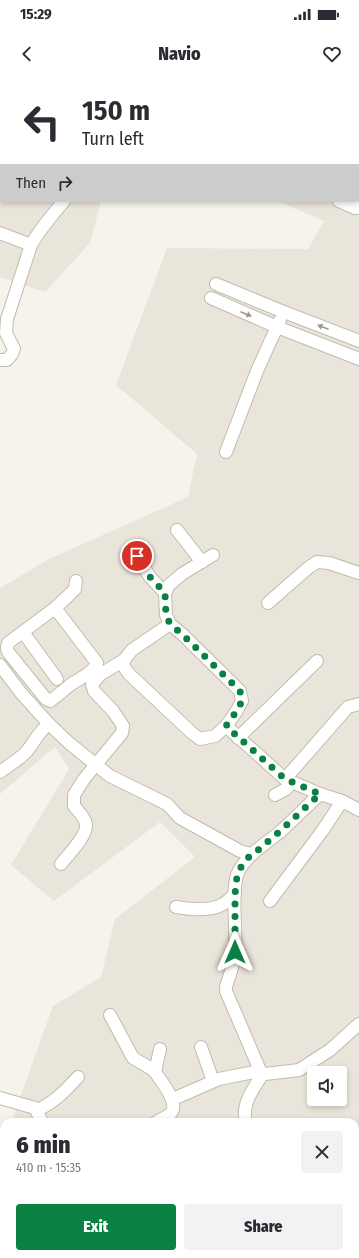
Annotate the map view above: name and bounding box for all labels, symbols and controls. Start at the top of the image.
text: 15:29 [20,5,52,23]
icon: back [16,43,38,65]
text: Navio [158,43,201,65]
icon: heart [321,43,343,65]
text: 150 m [82,94,150,127]
icon: left [16,96,68,148]
text: Turn left [82,128,144,150]
icon: right [54,172,76,194]
text: Then [16,174,46,192]
one-way arrow [241,311,253,317]
one-way arrow [316,323,328,329]
pin [120,539,154,573]
icon: arrive [126,545,148,567]
position arrow [214,931,256,973]
map controls [307,1066,347,1106]
button: sound [307,1066,347,1106]
text: 6 min [16,1131,71,1159]
button: close [301,1131,343,1173]
text: 410 m · 15:35 [16,1160,81,1175]
button: Exit [16,1204,176,1250]
button: Share [184,1204,343,1250]

